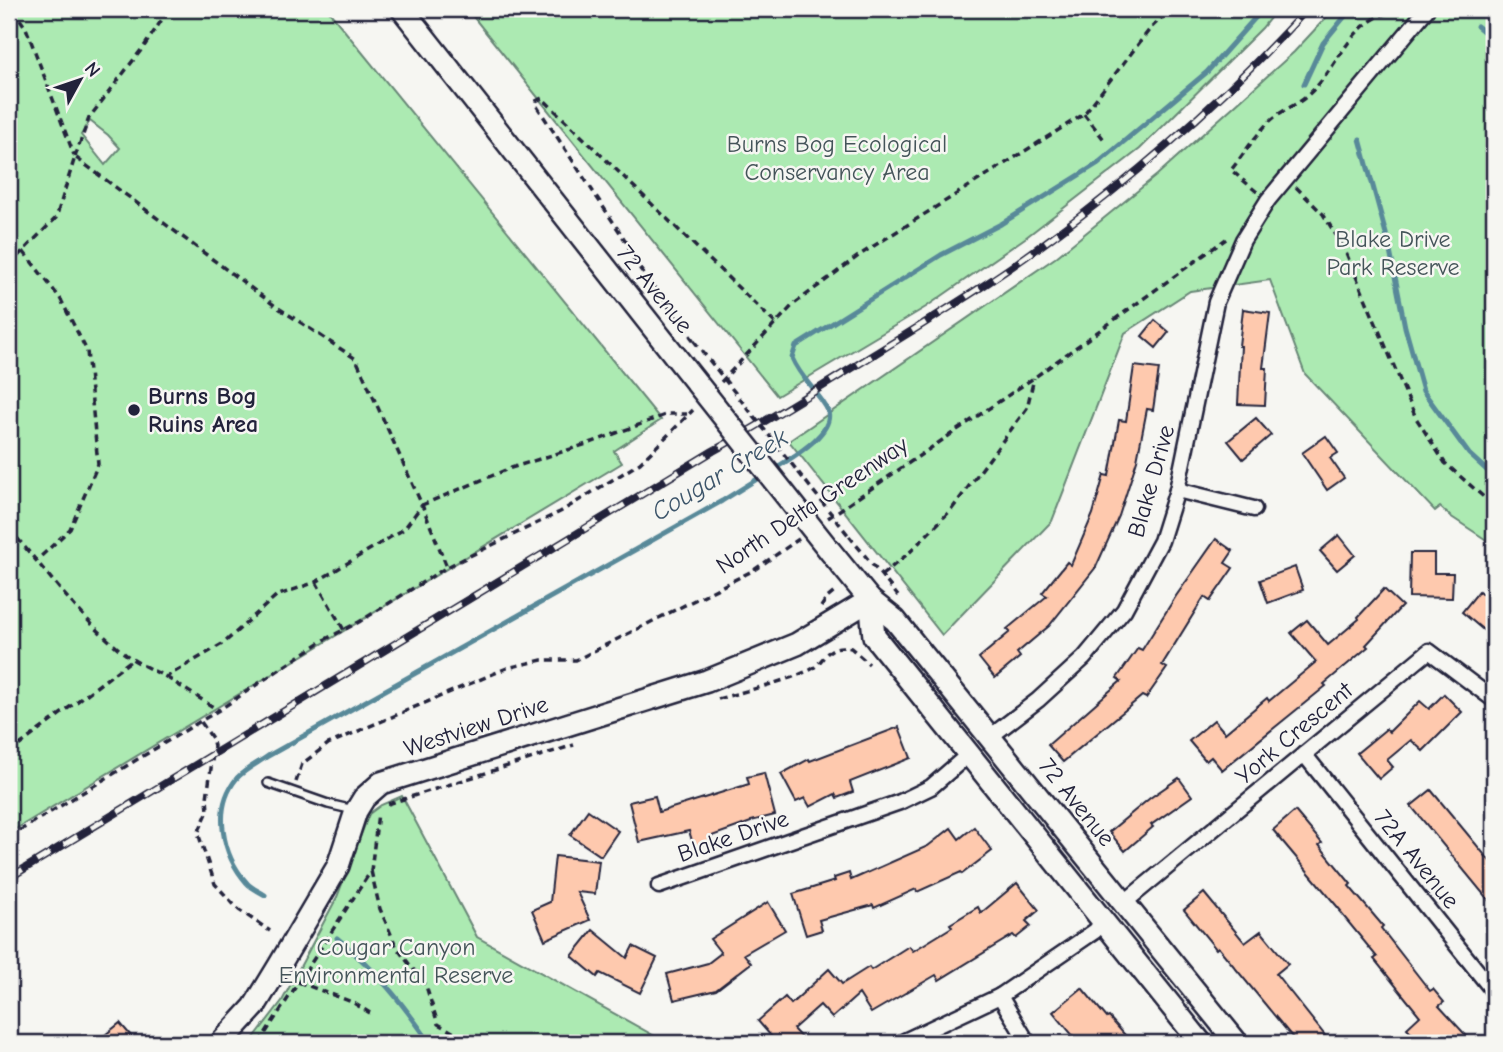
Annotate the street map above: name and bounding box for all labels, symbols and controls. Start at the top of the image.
north arrow [46,46,116,116]
text: N [80,58,105,82]
park label: Burns Bog Ecological Conservancy Area [727,130,947,186]
park label: Blake Drive Park Reserve [1326,225,1460,281]
street label: 72 Avenue [611,239,699,339]
place label: Burns Bog Ruins Area [148,382,258,438]
marker: Burns Bog Ruins Area [126,402,142,418]
water label: Cougar Creek [646,422,794,527]
street label: Blake Drive [1122,422,1180,540]
street label: North Delta Greenway [711,430,913,580]
street label: York Crescent [1230,675,1359,790]
street label: Westview Drive [401,690,551,762]
street label: 72 Avenue [1033,752,1121,852]
street label: Blake Drive [674,804,792,868]
street label: 72A Avenue [1369,804,1465,914]
park label: Cougar Canyon Environmental Reserve [279,933,513,989]

